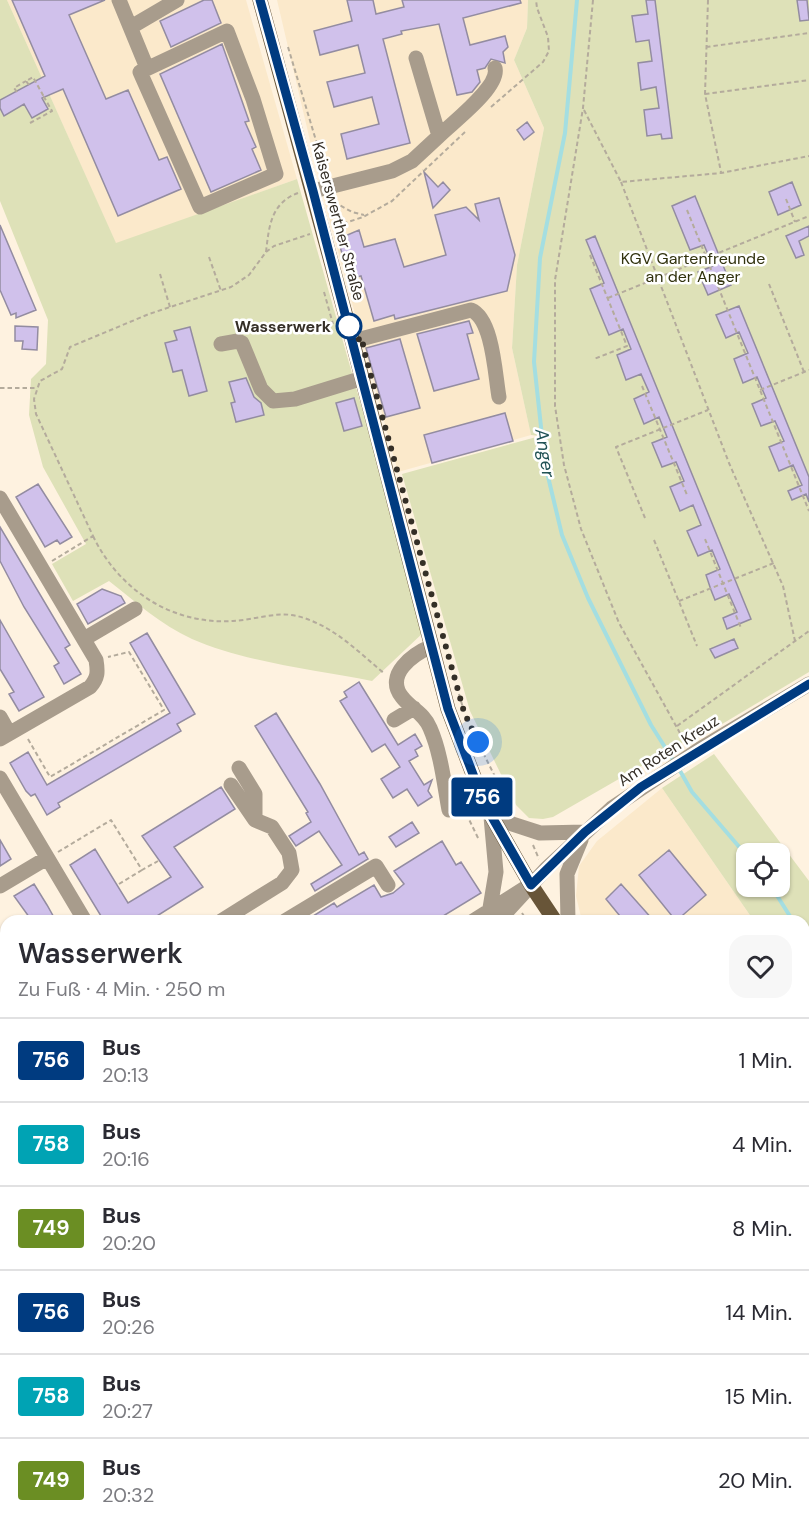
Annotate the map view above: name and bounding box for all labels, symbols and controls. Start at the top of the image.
street label: Kaiserswerther Straße [307,139,370,303]
park label: KGV Gartenfreunde an der Anger [621,248,765,287]
marker: Wasserwerk [336,313,362,339]
place label: Wasserwerk [235,316,332,337]
water label: Anger [529,426,561,480]
street label: Am Roten Kreuz [614,710,723,791]
your location [463,727,493,757]
line badge: 756 [448,778,516,816]
text: 756 [463,783,501,811]
map controls [736,843,790,897]
button: locate [736,843,790,897]
text: Wasserwerk [18,935,183,972]
button: heart [729,935,792,998]
text: Zu Fuß · 4 Min. · 250 m [18,976,225,1002]
text: Bus [102,1033,141,1062]
text: 756 [32,1046,70,1074]
text: 1 Min. [739,1046,792,1075]
text: 20:13 [102,1062,149,1088]
text: Bus [102,1117,141,1146]
text: 758 [32,1130,70,1158]
text: 4 Min. [732,1130,792,1159]
text: 20:16 [102,1146,150,1172]
text: Bus [102,1201,141,1230]
text: 749 [32,1214,70,1242]
text: 8 Min. [732,1214,792,1243]
text: 20:20 [102,1230,156,1256]
text: Bus [102,1285,141,1314]
text: 756 [32,1298,70,1326]
text: 14 Min. [725,1298,792,1327]
text: 20:26 [102,1314,155,1340]
text: Bus [102,1369,141,1398]
text: 758 [32,1382,70,1410]
text: 15 Min. [725,1382,792,1411]
text: 20:27 [102,1398,153,1424]
text: Bus [102,1453,141,1482]
text: 749 [32,1466,70,1494]
text: 20 Min. [718,1466,792,1495]
text: 20:32 [102,1482,154,1508]

